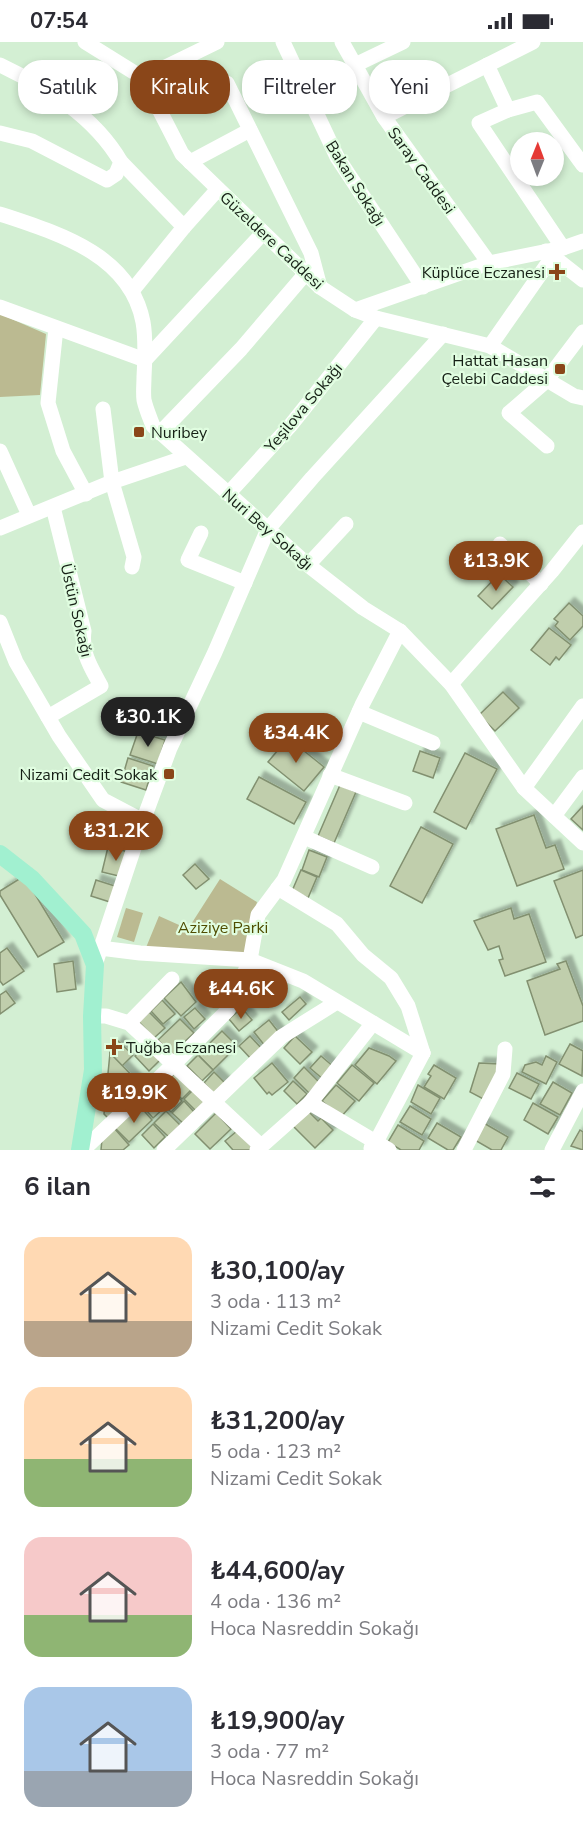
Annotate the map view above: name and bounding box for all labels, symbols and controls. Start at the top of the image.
text: 07:54 [30,6,88,36]
chip: Satılık [18,60,118,114]
chip: Kiralık [130,60,230,114]
chip: Filtreler [242,60,357,114]
chip: Yeni [369,60,450,114]
street label: Saray Caddesi [382,123,460,218]
north arrow [510,132,564,186]
map controls [510,132,564,186]
street label: Bakan Sokağı [320,137,390,231]
street label: Güzeldere Caddesi [215,187,328,295]
place label: Küplüce Eczanesi [422,262,545,284]
marker: Küplüce Eczanesi [550,265,564,279]
place label: Hattat Hasan Çelebi Caddesi [441,350,548,390]
street label: Yeşilova Sokağı [259,358,348,458]
marker: Hattat Hasan Çelebi Caddesi [553,362,567,376]
place label: Nuribey [151,422,208,444]
marker: Nuribey [132,425,146,439]
street label: Nuri Bey Sokağı [217,484,318,576]
pin: ₺13.9K [447,541,545,592]
text: ₺13.9K [463,547,529,574]
street label: Üstün Sokağı [55,561,97,659]
pin: ₺30.1K [99,697,197,748]
text: ₺30.1K [115,703,181,730]
pin: ₺34.4K [247,713,345,764]
text: ₺34.4K [263,719,329,746]
place label: Nizami Cedit Sokak [19,764,158,786]
marker: Nizami Cedit Sokak [162,767,176,781]
pin: ₺31.2K [67,811,165,862]
text: ₺31.2K [83,817,149,844]
park label: Aziziye Parki [178,917,268,939]
pin: ₺44.6K [192,969,290,1020]
text: ₺44.6K [208,975,274,1002]
place label: Tuğba Eczanesi [126,1037,236,1059]
marker: Tuğba Eczanesi [107,1040,121,1054]
pin: ₺19.9K [85,1073,183,1124]
text: ₺19.9K [101,1079,167,1106]
text: 6 ilan [24,1169,91,1204]
icon: filters [526,1170,559,1203]
text: ₺30,100/ay [210,1253,344,1288]
icon: home [72,1261,144,1333]
text: 3 oda · 113 m² [210,1288,341,1315]
text: Nizami Cedit Sokak [210,1315,382,1342]
text: ₺31,200/ay [210,1403,344,1438]
icon: home [72,1411,144,1483]
text: 5 oda · 123 m² [210,1438,341,1465]
text: Nizami Cedit Sokak [210,1465,382,1492]
text: ₺44,600/ay [210,1553,344,1588]
icon: home [72,1561,144,1633]
text: 4 oda · 136 m² [210,1588,341,1615]
text: Hoca Nasreddin Sokağı [210,1615,419,1642]
text: ₺19,900/ay [210,1703,344,1738]
icon: home [72,1711,144,1783]
text: 3 oda · 77 m² [210,1738,329,1765]
text: Hoca Nasreddin Sokağı [210,1765,419,1792]

